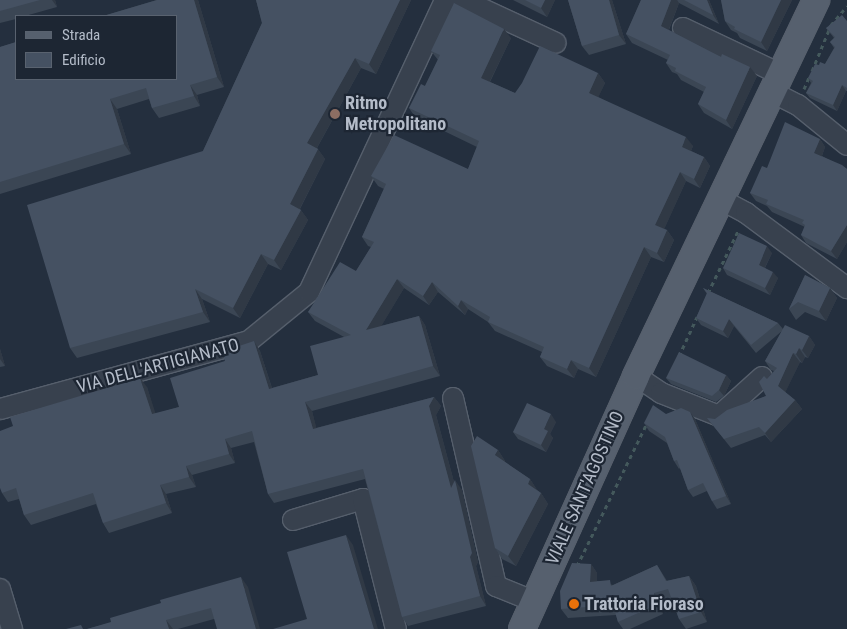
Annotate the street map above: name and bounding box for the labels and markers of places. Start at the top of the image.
place label: Ritmo Metropolitano [345,93,446,136]
marker: Ritmo Metropolitano [329,108,341,120]
place label: Trattoria Fioraso [584,593,704,615]
marker: Trattoria Fioraso [568,598,580,610]

